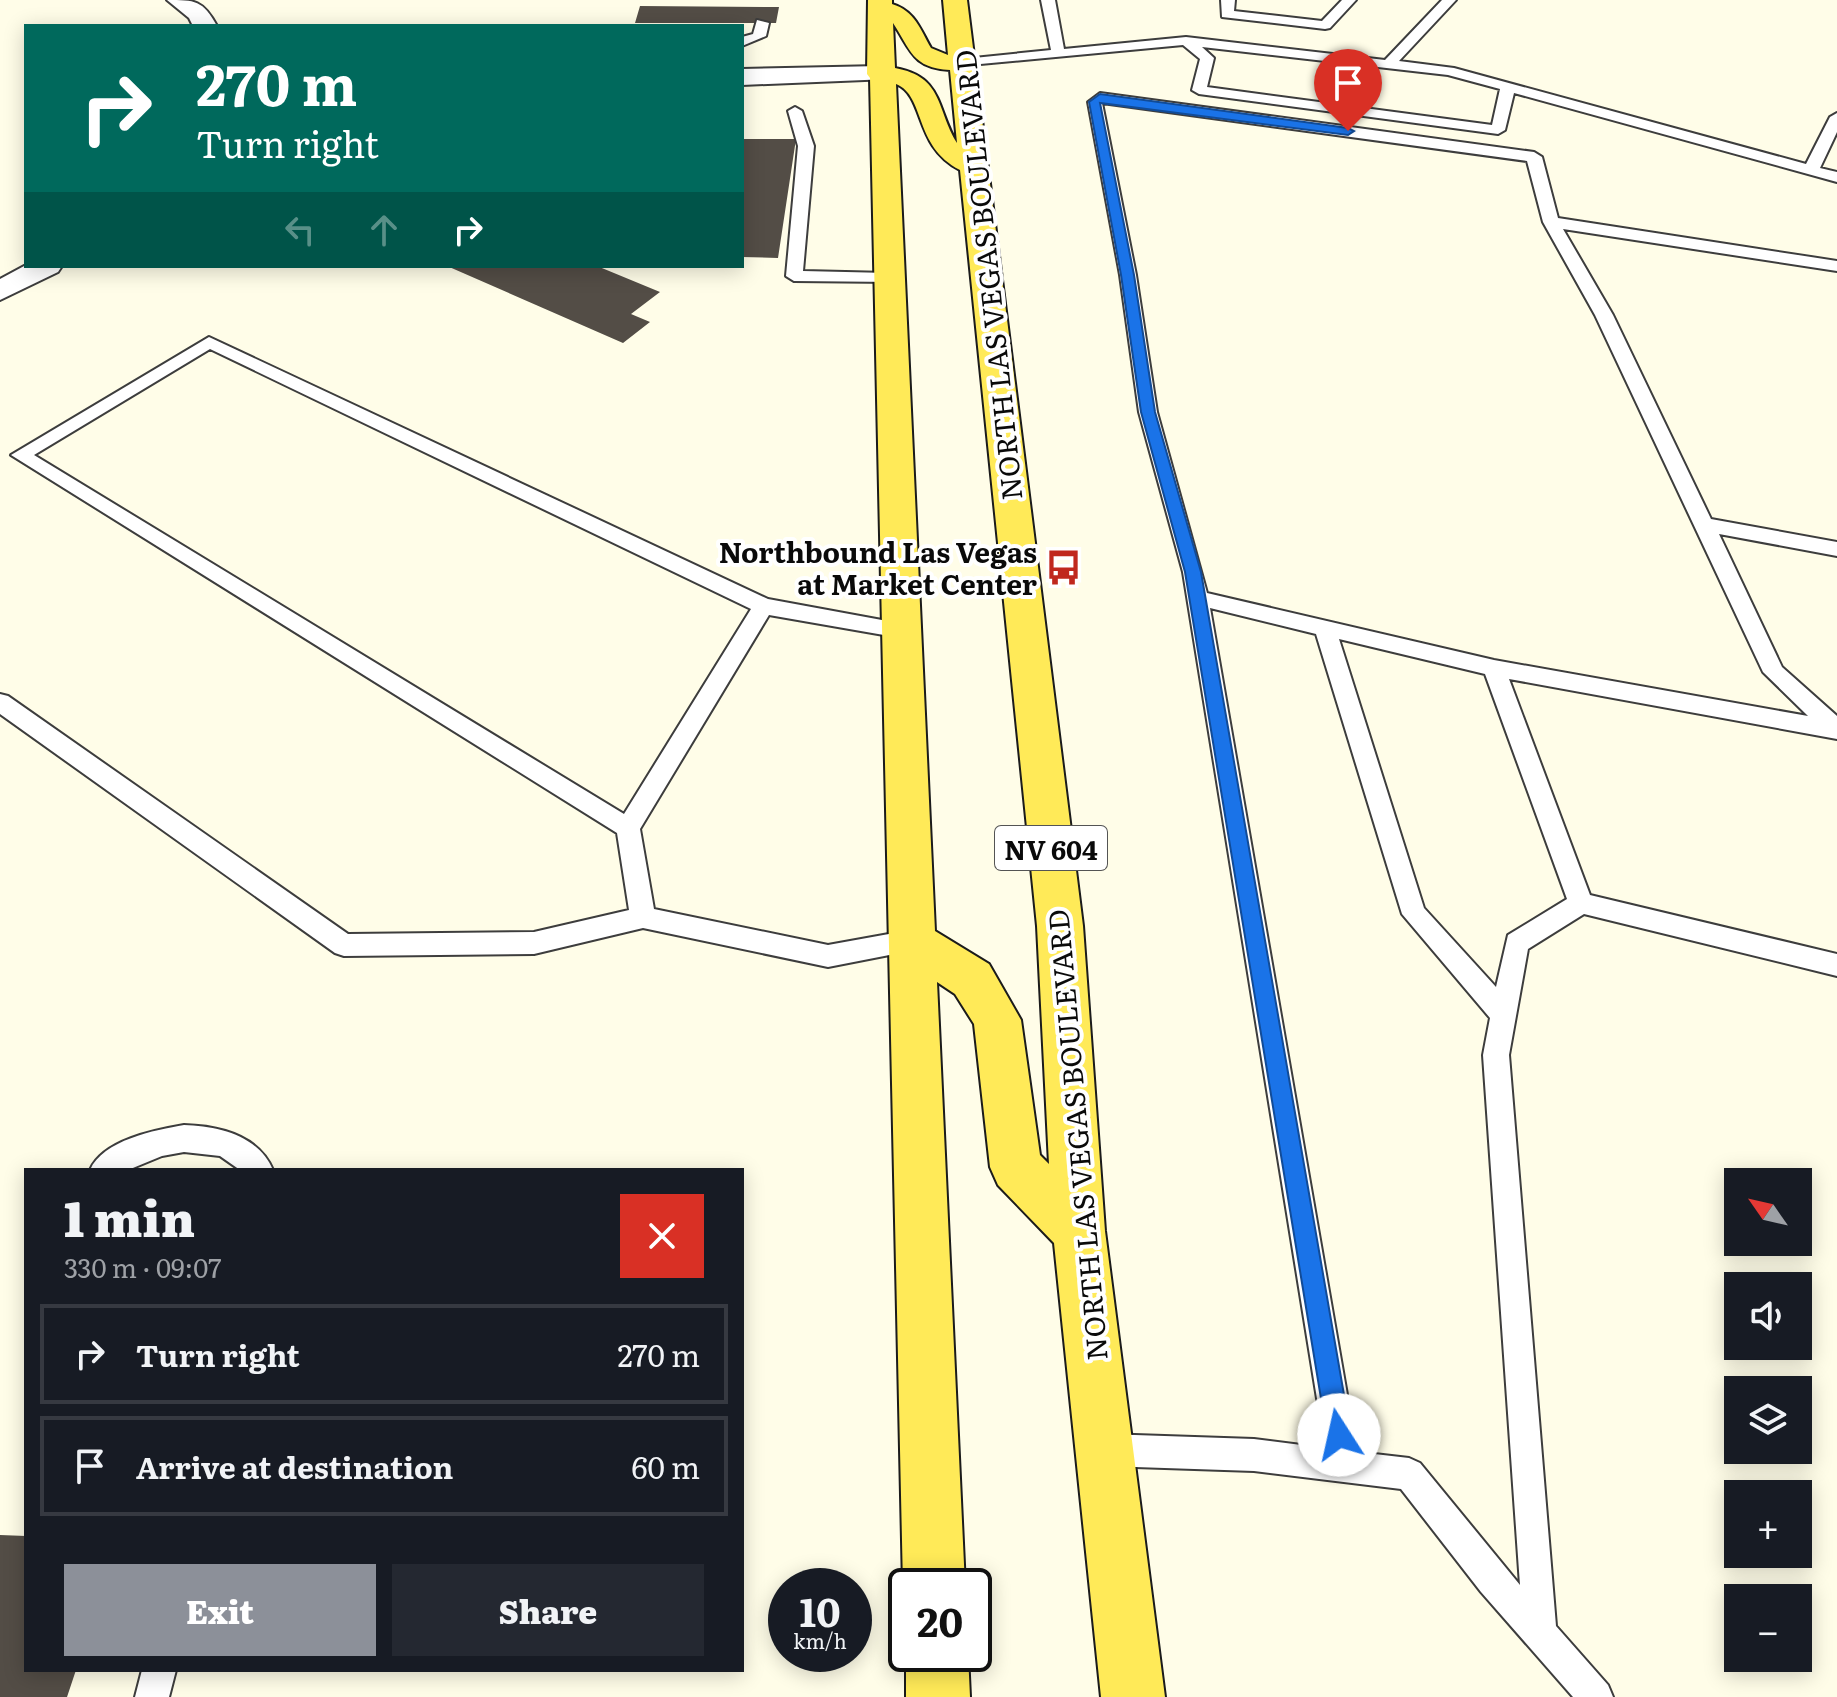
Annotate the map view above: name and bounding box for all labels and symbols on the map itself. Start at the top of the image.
street label: NORTH LAS VEGAS BOULEVARD [942,48,1032,502]
pin [1314,49,1382,131]
place label: Northbound Las Vegas at Market Center [719,530,1037,604]
bus stop icon: Northbound Las Vegas at Market Center [1044,548,1082,586]
road number: NV 604 [995,826,1107,870]
street label: NORTH LAS VEGAS BOULEVARD [1035,908,1117,1362]
north arrow [1724,1168,1812,1256]
position arrow [1297,1393,1381,1477]
speed limit sign: 20 [888,1568,992,1672]

